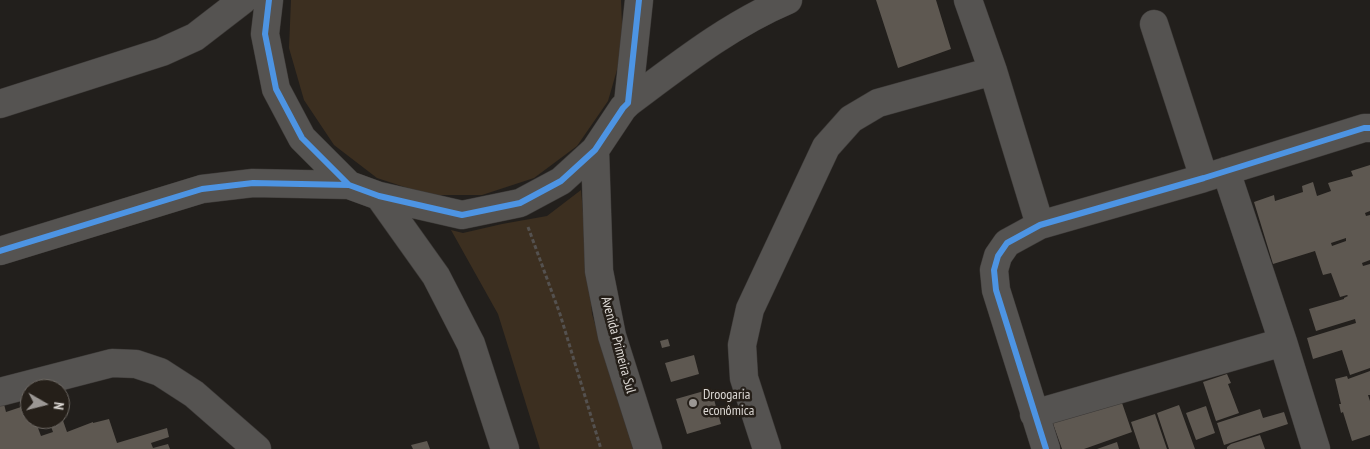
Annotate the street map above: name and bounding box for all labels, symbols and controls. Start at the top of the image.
street label: Avenida Primeira Sul [597,295,639,395]
north arrow [20,379,70,429]
place label: Droogaria econômica [703,387,754,420]
marker: Droogaria econômica [687,397,699,409]
text: N [49,401,68,411]

